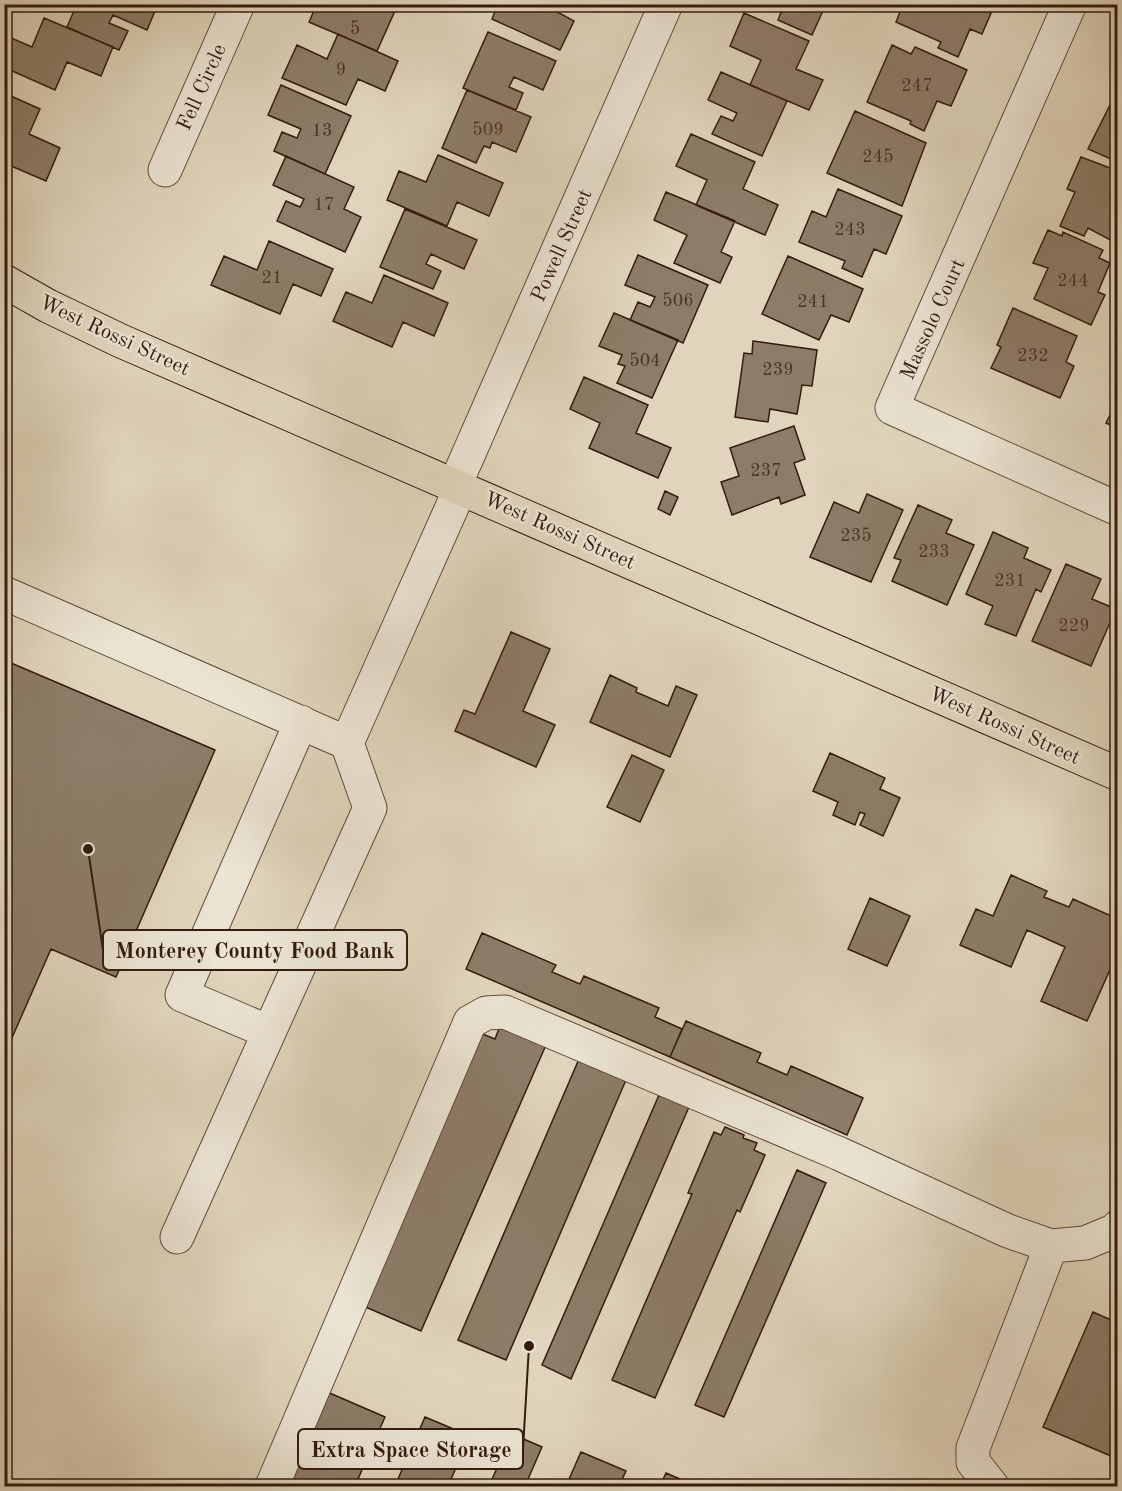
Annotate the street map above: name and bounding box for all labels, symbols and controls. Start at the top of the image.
house number: 5 [350,20,360,38]
street label: Fell Circle [174,41,231,134]
house number: 9 [336,61,346,79]
house number: 247 [901,77,933,95]
house number: 509 [472,121,504,139]
house number: 13 [312,122,332,140]
house number: 245 [862,148,894,166]
street label: Powell Street [528,186,597,305]
house number: 17 [314,196,334,214]
house number: 243 [834,221,866,239]
street label: Massolo Court [897,256,969,383]
house number: 21 [262,269,282,287]
house number: 244 [1057,272,1089,290]
street label: West Rossi Street [36,292,193,380]
house number: 506 [662,292,694,310]
house number: 241 [797,293,829,311]
house number: 232 [1017,347,1049,365]
house number: 504 [629,352,661,370]
house number: 239 [762,361,794,379]
house number: 237 [750,462,782,480]
street label: West Rossi Street [481,489,638,574]
house number: 235 [840,527,872,545]
house number: 233 [918,543,950,561]
house number: 231 [994,572,1026,590]
house number: 229 [1058,617,1090,635]
street label: West Rossi Street [926,684,1083,769]
callout: Monterey County Food Bank [103,930,407,970]
text: Monterey County Food Bank [115,941,395,963]
callout: Extra Space Storage [298,1429,523,1469]
text: Extra Space Storage [310,1440,512,1462]

